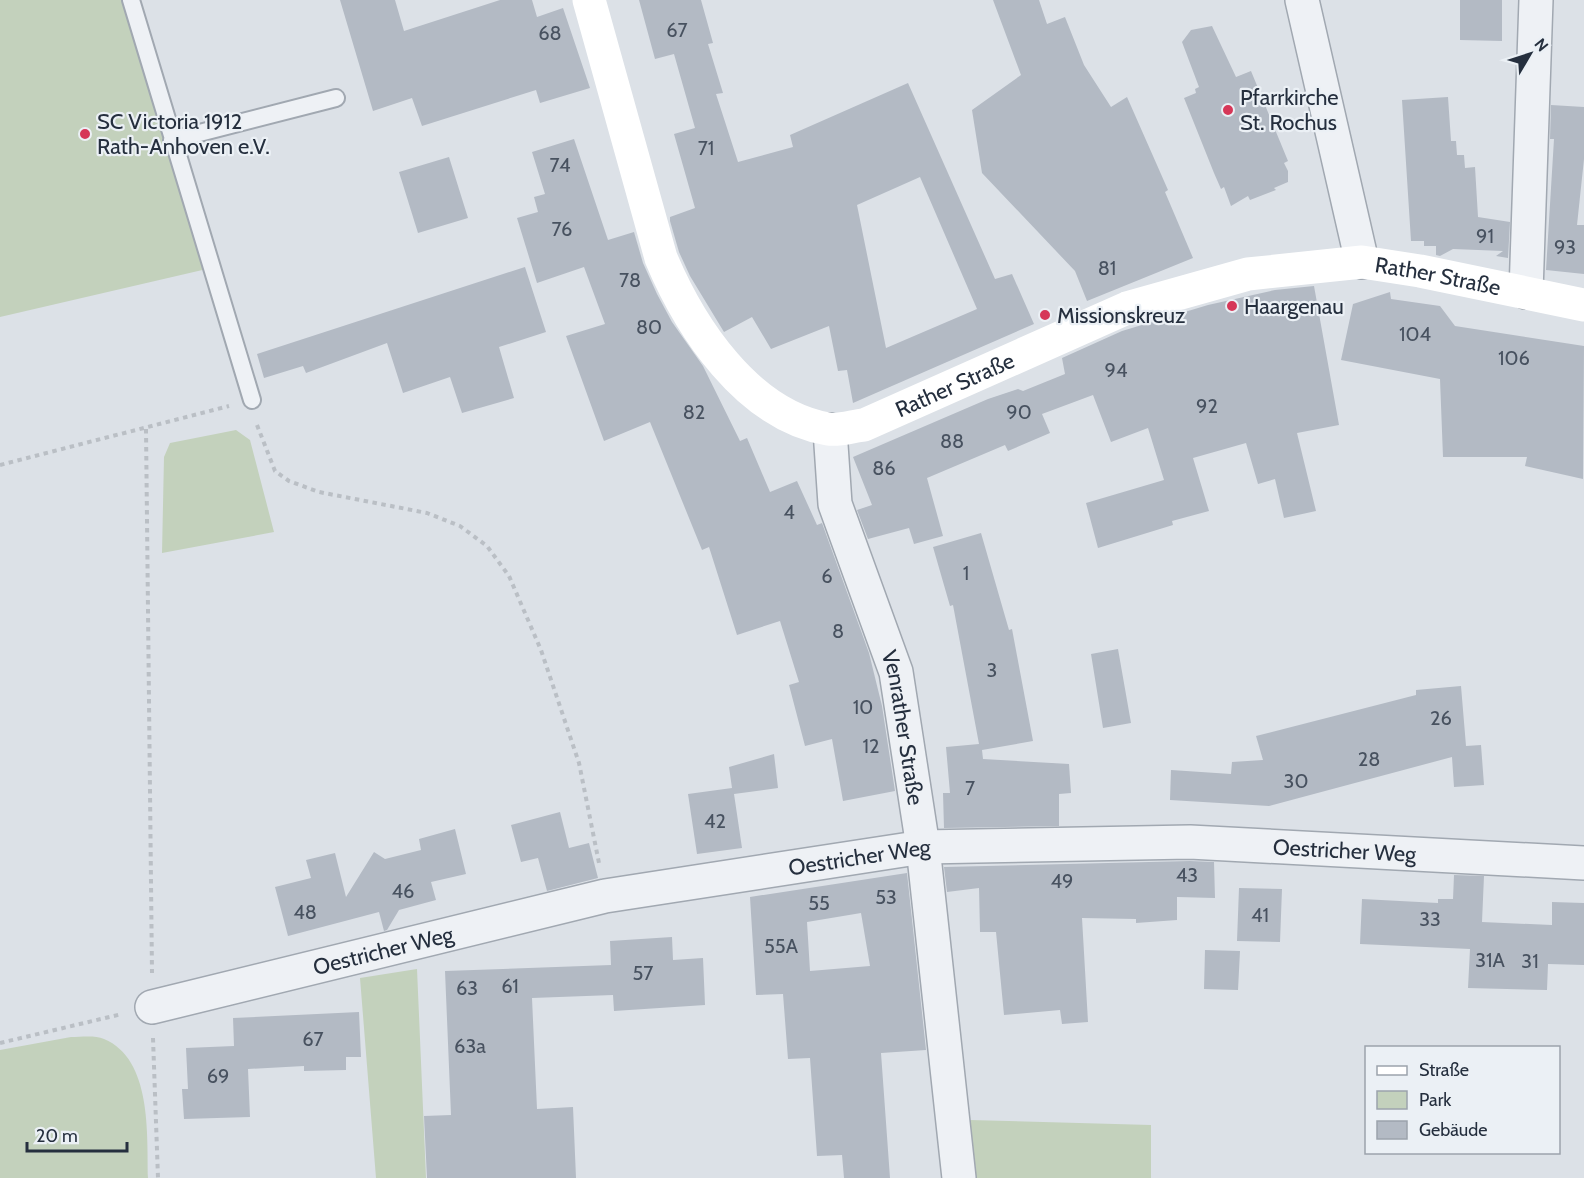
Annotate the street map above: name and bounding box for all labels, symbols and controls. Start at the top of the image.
house number: 67 [666,18,688,42]
house number: 68 [538,21,562,45]
north arrow [1500,24,1560,84]
text: N [1530,35,1552,55]
place label: Pfarrkirche St. Rochus [1240,84,1339,136]
marker: Pfarrkirche St. Rochus [1221,103,1235,117]
place label: SC Victoria 1912 Rath-Anhoven e.V. [97,108,270,160]
marker: SC Victoria 1912 Rath-Anhoven e.V. [78,127,92,141]
house number: 71 [698,136,714,160]
house number: 74 [550,153,571,177]
house number: 76 [552,217,572,241]
house number: 91 [1476,224,1494,248]
house number: 93 [1554,235,1576,259]
street label: Rather Straße [1373,251,1503,301]
house number: 81 [1098,256,1116,280]
house number: 78 [619,268,641,292]
place label: Haargenau [1244,293,1344,320]
marker: Haargenau [1225,299,1239,313]
place label: Missionskreuz [1057,302,1185,329]
marker: Missionskreuz [1038,308,1052,322]
house number: 80 [636,315,662,339]
house number: 104 [1399,322,1431,346]
house number: 106 [1498,346,1530,370]
street label: Rather Straße [891,347,1018,423]
house number: 94 [1105,358,1128,382]
house number: 92 [1196,394,1218,418]
house number: 82 [683,400,705,424]
house number: 90 [1006,400,1032,424]
house number: 88 [940,429,964,453]
house number: 86 [872,456,896,480]
house number: 4 [783,500,795,524]
house number: 1 [963,561,969,585]
house number: 6 [821,564,833,588]
house number: 8 [832,619,844,643]
street label: Venrather Straße [875,647,929,807]
house number: 3 [987,658,997,682]
house number: 10 [853,695,873,719]
house number: 26 [1430,706,1452,730]
house number: 12 [863,734,880,758]
house number: 28 [1358,747,1380,771]
house number: 30 [1284,769,1308,793]
house number: 7 [965,776,975,800]
house number: 42 [704,809,726,833]
street label: Oestricher Weg [1272,833,1418,868]
street label: Oestricher Weg [787,834,932,882]
house number: 43 [1176,863,1198,887]
house number: 49 [1051,869,1073,893]
house number: 46 [392,879,414,903]
house number: 53 [875,885,897,909]
house number: 55 [808,891,830,915]
house number: 48 [293,900,317,924]
house number: 41 [1251,903,1269,927]
house number: 33 [1419,907,1441,931]
street label: Oestricher Weg [310,920,457,981]
house number: 55A [764,934,799,958]
house number: 31A [1475,948,1506,972]
house number: 31 [1521,949,1539,973]
house number: 57 [633,961,653,985]
house number: 61 [501,974,519,998]
house number: 63 [456,976,478,1000]
house number: 67 [302,1027,324,1051]
house number: 63a [454,1034,486,1058]
legend [1365,1046,1560,1154]
text: Straße [1419,1059,1469,1081]
house number: 69 [207,1064,229,1088]
text: Park [1419,1089,1452,1111]
scale bar [27,1115,128,1153]
text: Gebäude [1419,1119,1488,1141]
text: 20 m [36,1125,78,1147]

